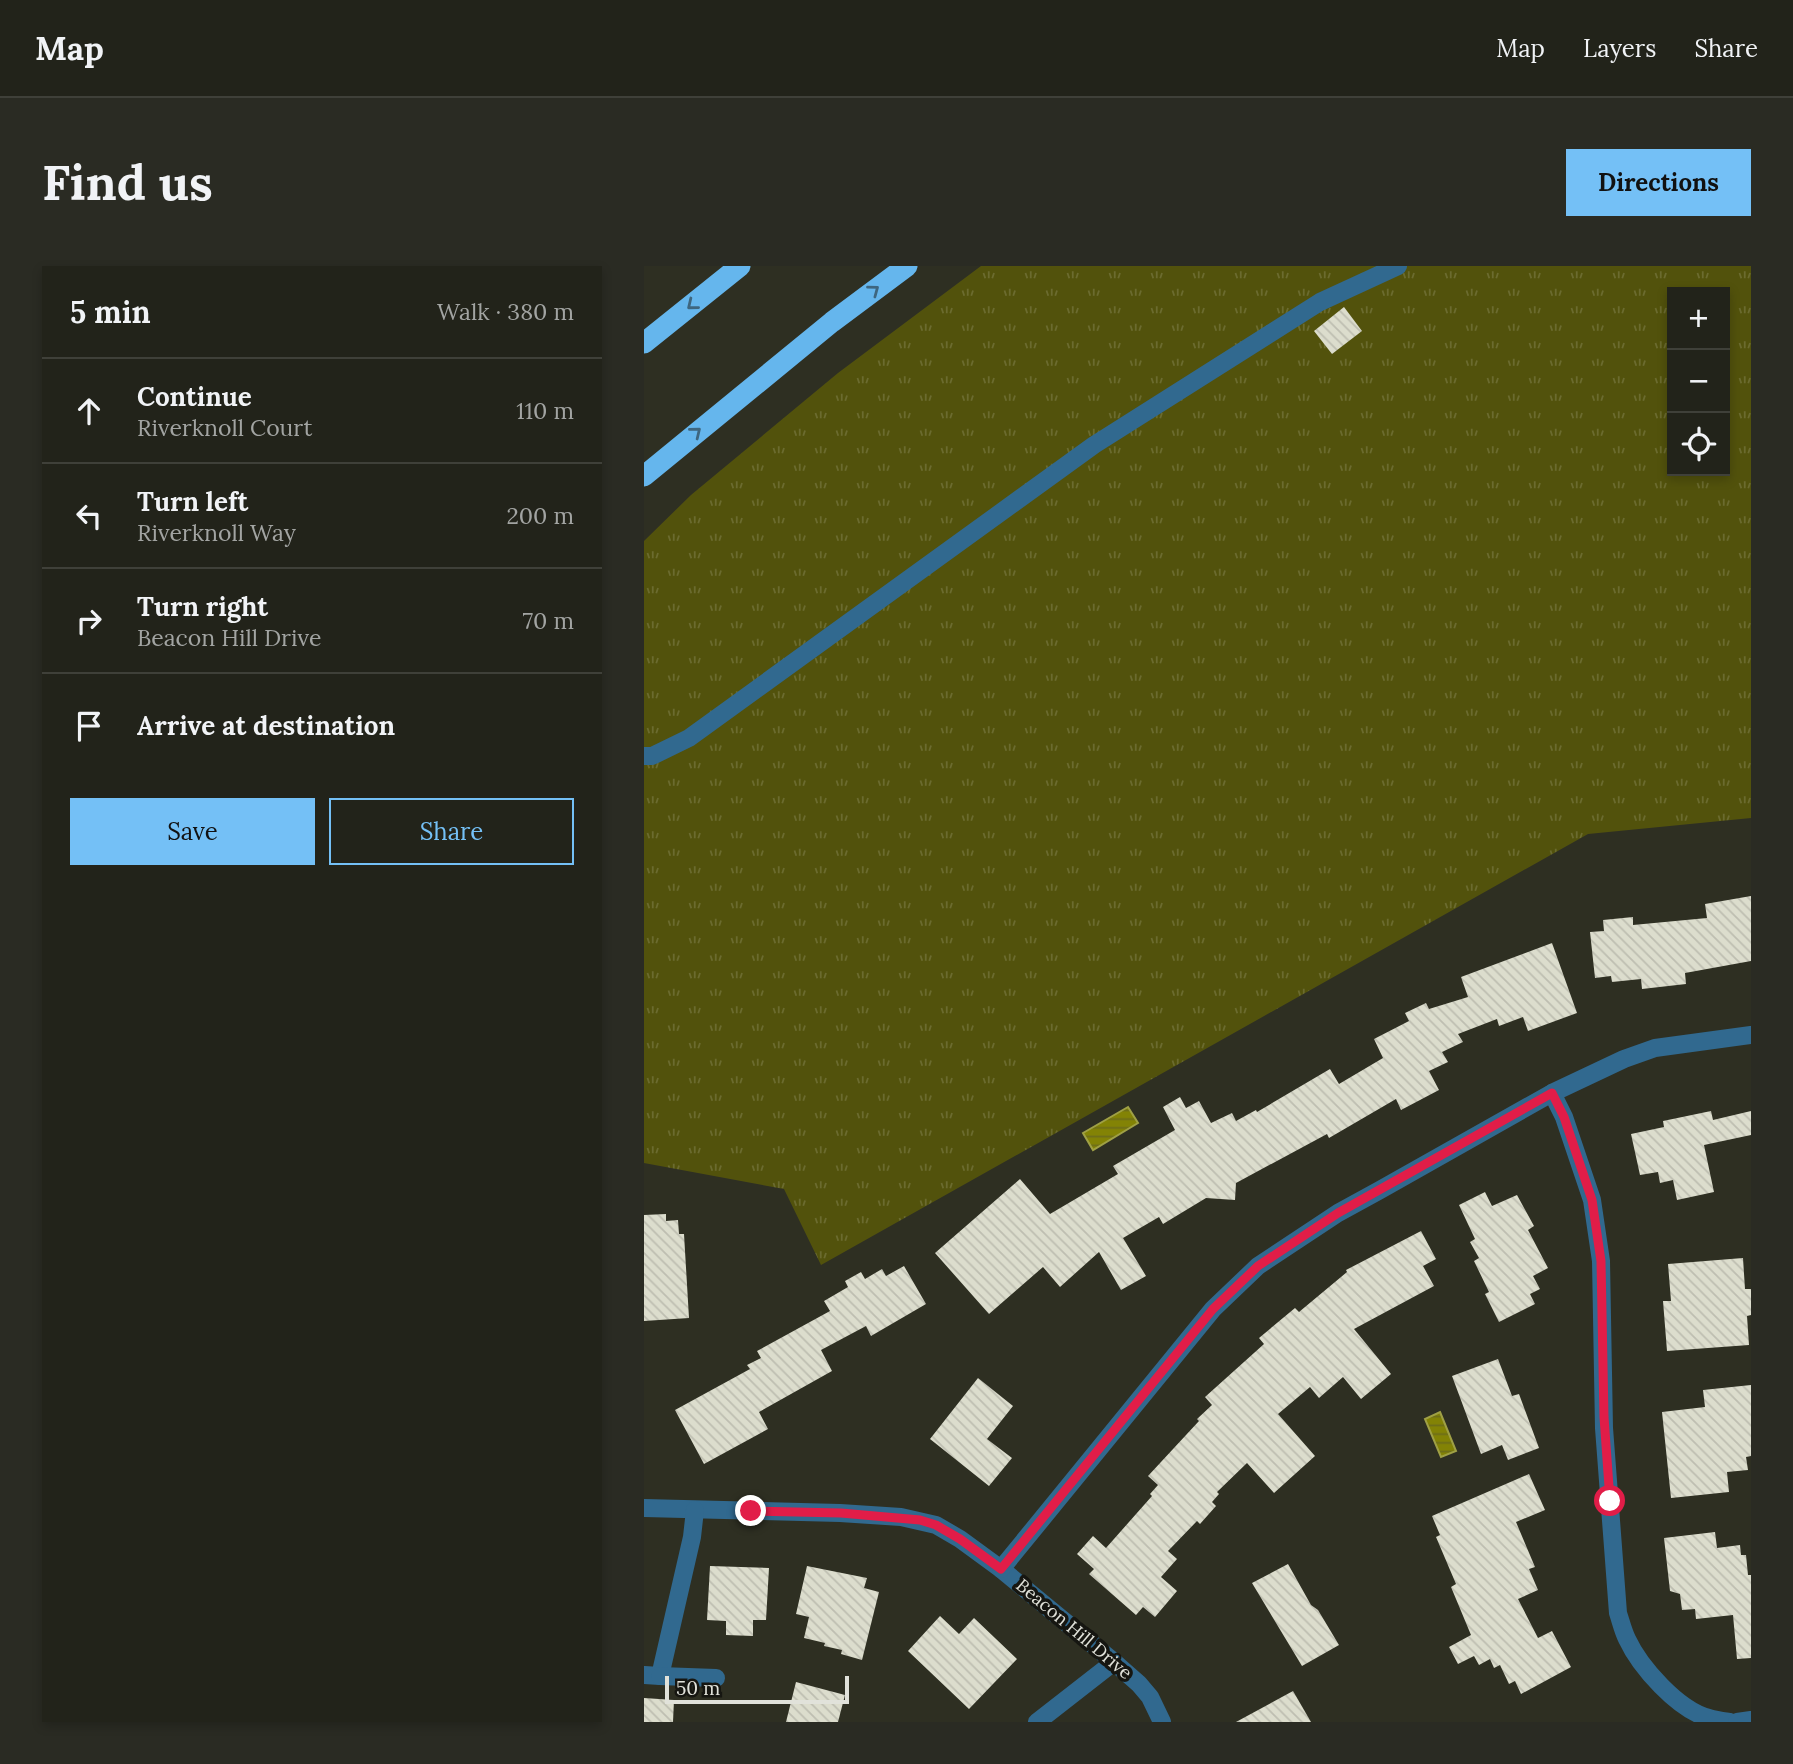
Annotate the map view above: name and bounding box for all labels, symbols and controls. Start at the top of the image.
text: Map [35,27,104,69]
text: Map [1496,33,1545,64]
text: Layers [1583,33,1656,64]
text: Share [1694,33,1758,64]
button: Directions [1566,149,1751,216]
text: Find us [42,151,213,213]
one-way arrow [866,286,879,298]
map controls [1667,287,1730,476]
button: + [1667,287,1730,350]
text: 5 min [70,293,151,331]
one-way arrow [688,296,700,309]
text: Walk · 380 m [437,297,574,326]
button: − [1667,350,1730,413]
text: Continue [137,380,252,413]
icon: ahead [70,392,108,430]
text: 110 m [516,396,574,425]
text: Riverknoll Court [137,413,312,442]
button: locate [1667,413,1730,476]
one-way arrow [688,428,701,440]
text: Turn left [137,485,248,518]
icon: left [70,497,108,535]
text: 200 m [506,501,574,530]
text: Riverknoll Way [137,518,296,547]
text: Turn right [137,590,268,623]
icon: right [70,602,108,640]
text: 70 m [523,606,574,635]
text: Beacon Hill Drive [137,623,322,652]
icon: arrive [70,707,108,745]
text: Arrive at destination [137,709,395,742]
button: Save [70,798,315,865]
button: Share [329,798,574,865]
route start [1594,1485,1625,1516]
route end [735,1495,766,1526]
street label: Beacon Hill Drive [1012,1573,1137,1684]
scale bar [665,1673,849,1705]
text: 50 m [676,1676,720,1700]

